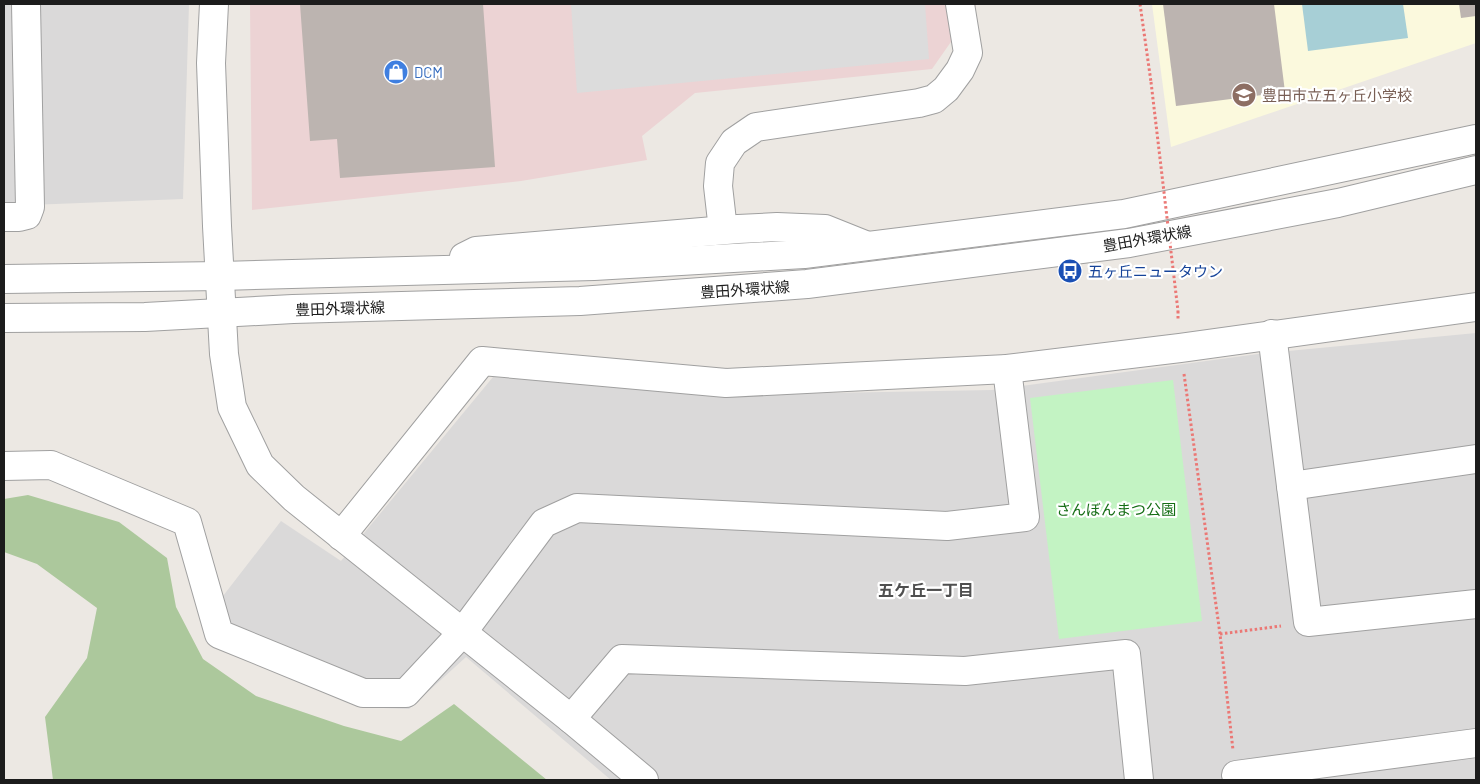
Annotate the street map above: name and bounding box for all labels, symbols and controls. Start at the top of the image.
shop icon: DCM [383,59,409,85]
place label: DCM [414,63,443,81]
school or university icon: 豊田市立五ヶ丘小学校 [1231,82,1257,108]
place label: 豊田市立五ヶ丘小学校 [1262,86,1412,104]
street label: 豊田外環状線 [1101,221,1193,255]
bus stop icon: 五ヶ丘ニュータウン [1057,258,1083,284]
place label: 五ヶ丘ニュータウン [1088,262,1223,280]
street label: 豊田外環状線 [699,277,791,301]
street label: 豊田外環状線 [295,297,385,319]
park label: さんぼんまつ公園 [1056,500,1176,518]
district label: 五ケ丘一丁目 [878,580,974,599]

